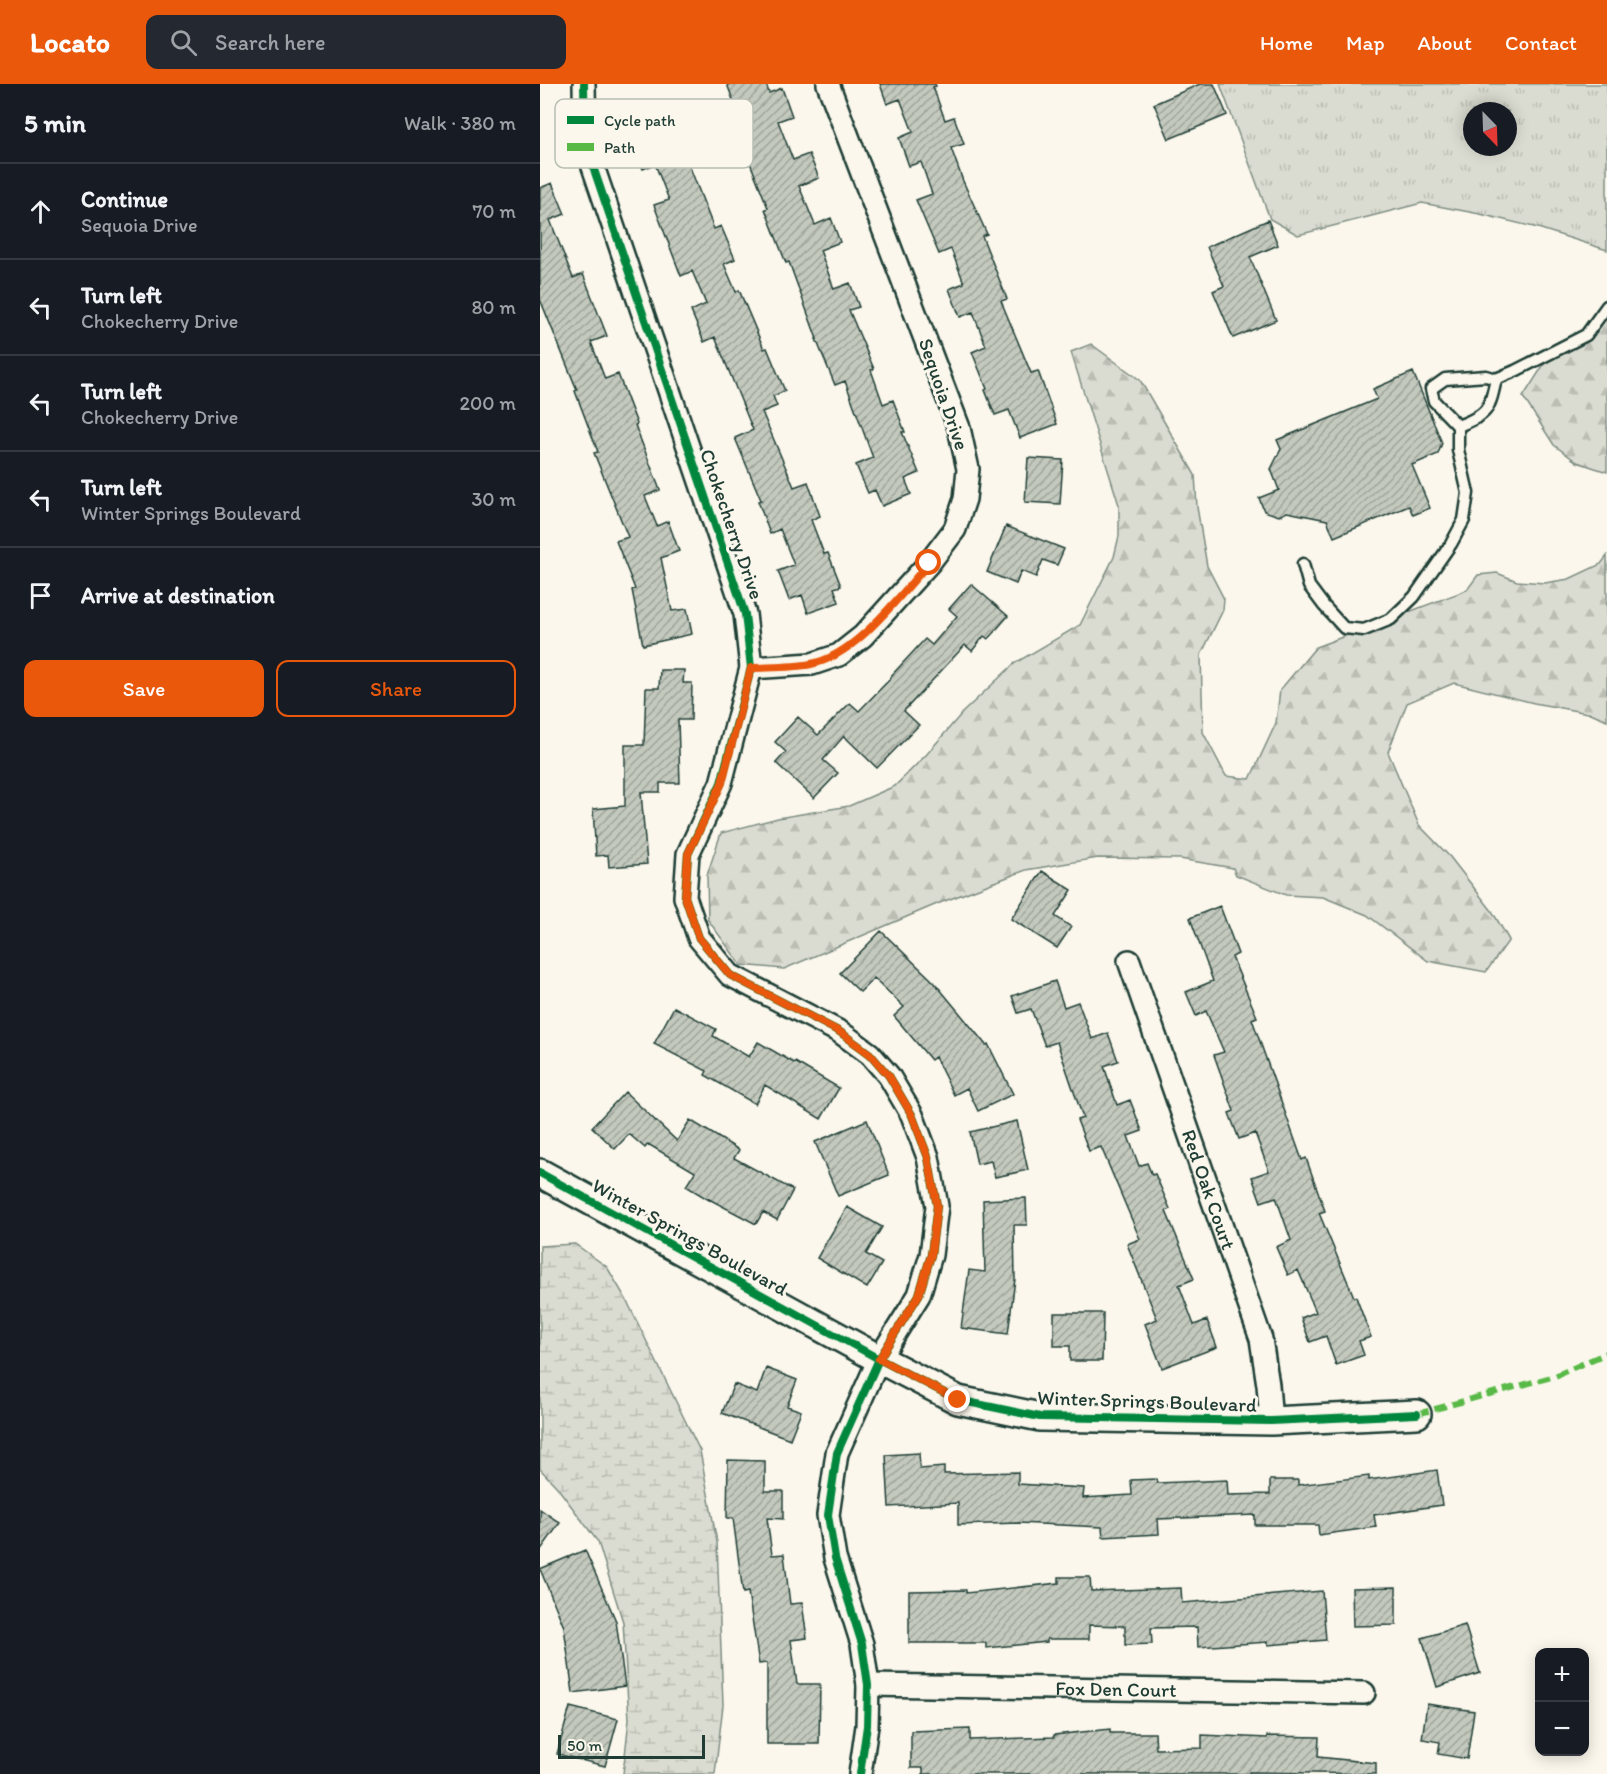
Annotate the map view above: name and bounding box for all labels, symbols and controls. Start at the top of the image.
search box [146,15,566,69]
text: Locato [30,25,110,59]
icon: search [167,26,200,59]
text: Search here [215,29,325,56]
text: Home [1260,30,1313,55]
text: Map [1346,30,1385,55]
text: About [1418,30,1472,55]
text: Contact [1505,30,1577,55]
legend [555,99,753,168]
north arrow [1463,102,1517,156]
text: 5 min [24,107,86,139]
text: Walk · 380 m [404,111,516,135]
text: Cycle path [604,111,676,130]
text: Path [604,138,635,157]
text: Continue [81,186,168,213]
icon: ahead [24,195,57,228]
text: 70 m [472,199,516,223]
text: Sequoia Drive [81,213,198,237]
text: Turn left [81,282,162,309]
icon: left [24,291,57,324]
text: 80 m [471,295,516,319]
text: Chokecherry Drive [81,309,238,333]
street label: Sequoia Drive [914,335,974,453]
text: Turn left [81,378,162,405]
icon: left [24,387,57,420]
text: 200 m [460,391,516,415]
text: Chokecherry Drive [81,405,238,429]
street label: Chokecherry Drive [695,446,769,602]
text: Turn left [81,474,162,501]
icon: left [24,483,57,516]
text: 30 m [471,487,516,511]
text: Winter Springs Boulevard [81,501,301,525]
route start [915,549,941,575]
icon: arrive [24,579,57,612]
text: Arrive at destination [81,582,275,609]
button: Save [24,660,264,717]
button: Share [276,660,516,717]
street label: Red Oak Court [1177,1126,1241,1253]
street label: Winter Springs Boulevard [588,1173,792,1301]
street label: Winter Springs Boulevard [1037,1385,1257,1417]
route end [944,1386,970,1412]
map controls [1535,1648,1589,1756]
button: + [1535,1648,1589,1702]
street label: Fox Den Court [1055,1676,1177,1702]
button: − [1535,1702,1589,1756]
scale bar [558,1732,705,1760]
text: 50 m [567,1736,602,1755]

